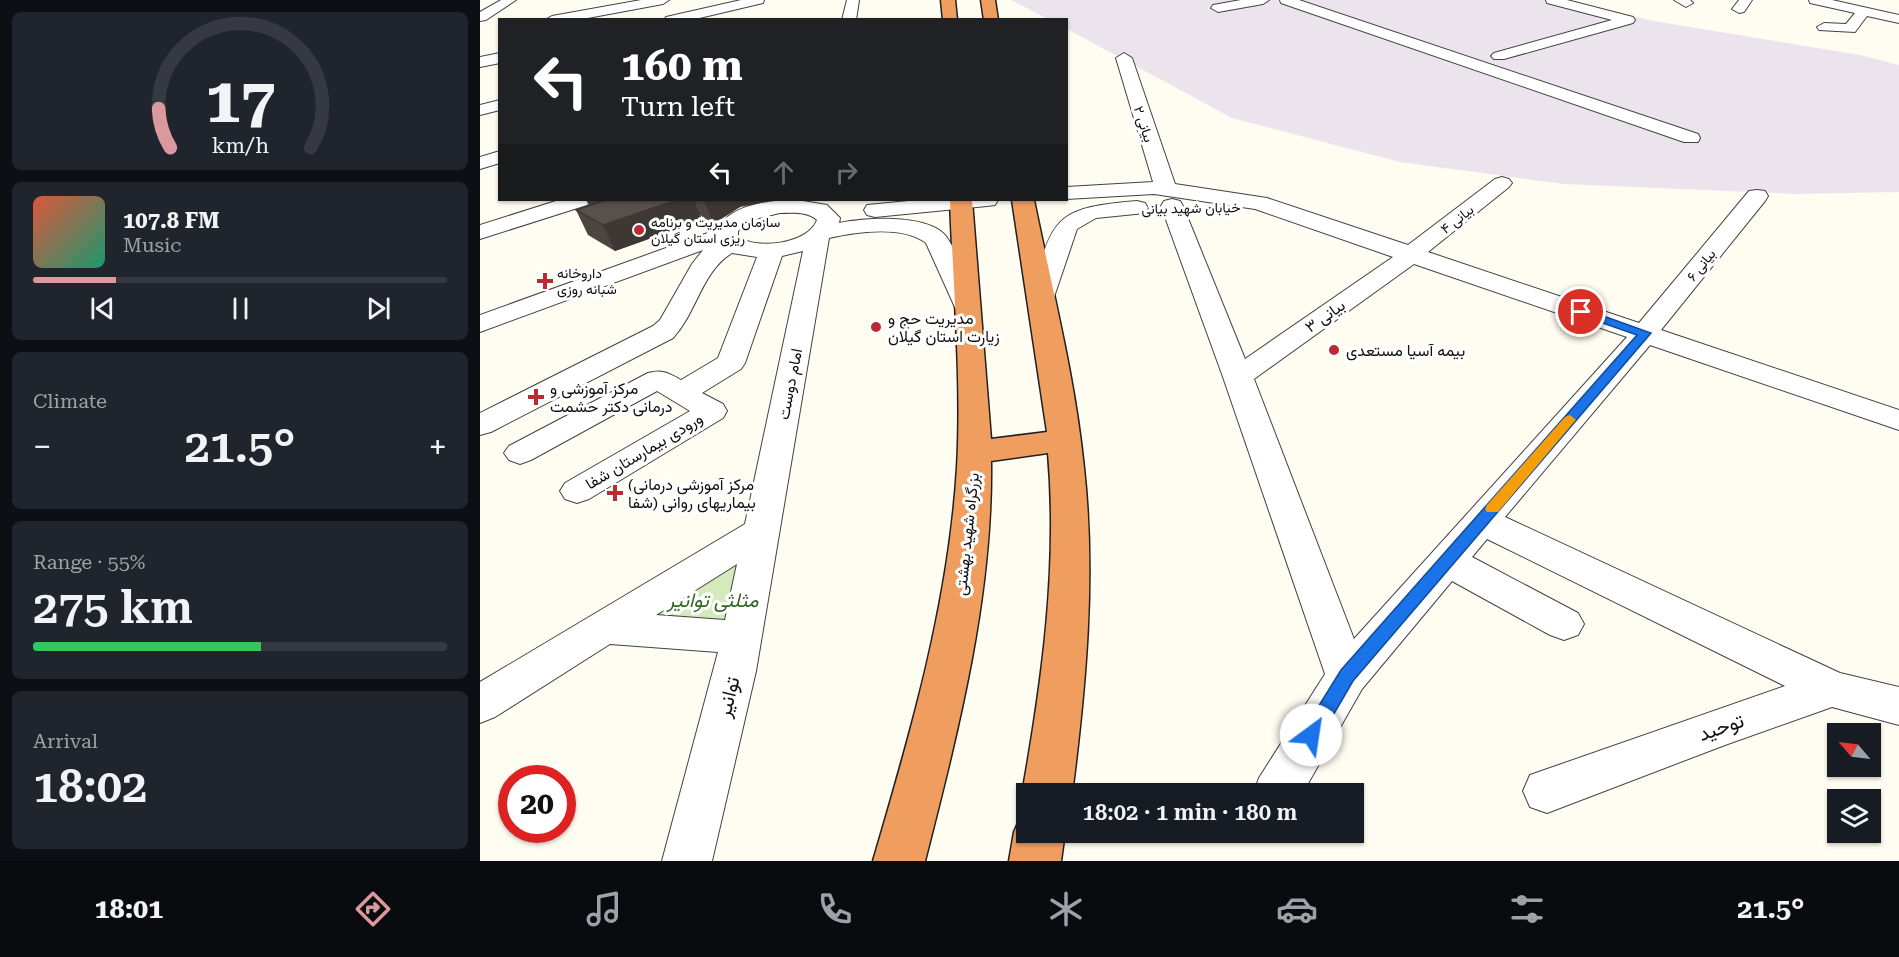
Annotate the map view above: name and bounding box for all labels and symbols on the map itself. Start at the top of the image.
street label: بیانی ۲ [1130,104,1157,144]
street label: خیابان شهید بیانی [1141,199,1241,218]
street label: بیانی ۴ [1437,201,1477,238]
place label: سازمان مدیریت و برنامه ریزی استان گیلان [651,214,780,247]
marker: سازمان مدیریت و برنامه ریزی استان گیلان [632,223,646,237]
street label: بیانی ۶ [1683,246,1719,285]
place label: داروخانه شبانه روزی [557,265,617,298]
marker: داروخانه شبانه روزی [538,274,552,288]
pin [1555,286,1606,337]
street label: بیانی ۳ [1301,296,1349,337]
place label: مدیریت حج و زیارت استان گیلان [888,309,1000,347]
marker: مدیریت حج و زیارت استان گیلان [869,320,883,334]
place label: بیمه آسیا مستعدی [1346,341,1465,361]
marker: بیمه آسیا مستعدی [1327,343,1341,357]
street label: امام دوست [774,347,807,421]
place label: مرکز آموزشی و ‌درمانی دکتر حشمت [550,379,672,417]
marker: مرکز آموزشی و ‌درمانی دکتر حشمت [527,388,545,406]
street label: ورودی بیمارستان شفا [582,409,706,494]
street label: بزرگراه شهید بهشتی [951,472,984,596]
place label: (مرکز آموزشی درمانی بیماریهای روانی (شفا [628,475,756,513]
marker: (مرکز آموزشی درمانی بیماریهای روانی (شفا [606,484,624,502]
park label: مثلثی توانیر [666,588,759,613]
street label: توانیر [711,674,746,721]
position arrow [1279,703,1343,767]
street label: توحید [1695,708,1747,747]
north arrow [1827,723,1881,777]
speed limit sign: 20 [498,765,576,843]

